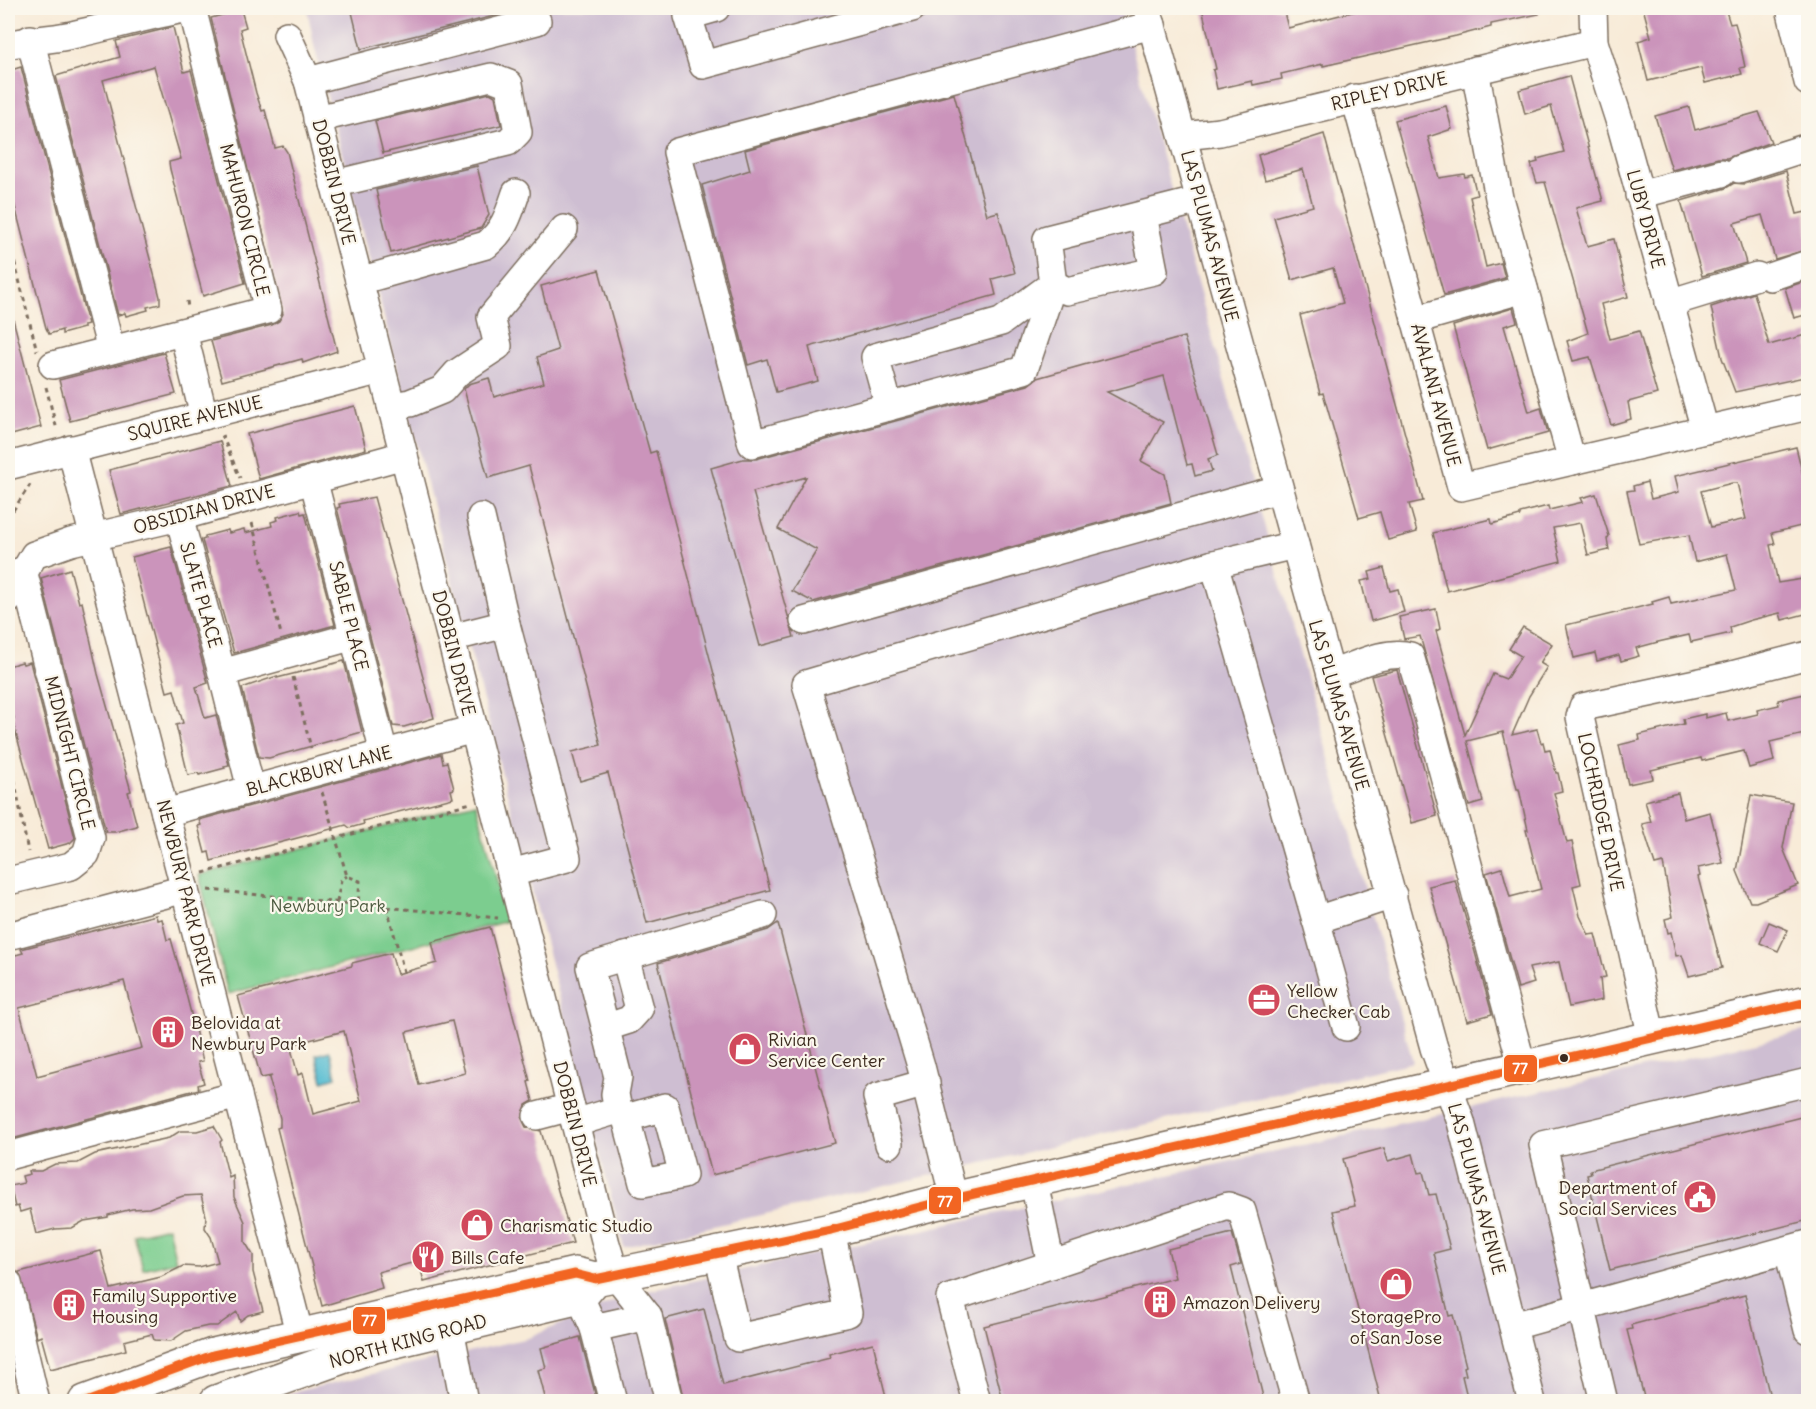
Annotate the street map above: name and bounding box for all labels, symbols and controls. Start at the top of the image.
street label: RIPLEY DRIVE [1329,66,1449,116]
street label: DOBBIN DRIVE [307,117,361,247]
street label: MAHURON CIRCLE [215,141,275,299]
street label: LAS PLUMAS AVENUE [1176,148,1244,324]
street label: LUBY DRIVE [1622,167,1670,271]
street label: AVALANI AVENUE [1406,321,1466,469]
street label: SQUIRE AVENUE [125,390,265,446]
street label: OBSIDIAN DRIVE [131,479,277,539]
street label: SLATE PLACE [175,539,227,651]
street label: SABLE PLACE [324,559,374,673]
street label: DOBBIN DRIVE [427,588,481,718]
street label: LAS PLUMAS AVENUE [1304,617,1374,793]
street label: MIDNIGHT CIRCLE [40,674,100,832]
street label: LOCHRIDGE DRIVE [1573,731,1629,893]
street label: BLACKBURY LANE [244,740,394,802]
street label: NEWBURY PARK DRIVE [152,797,220,989]
park label: Newbury Park [270,894,386,917]
place label: Yellow Checker Cab [1287,979,1390,1023]
office icon: Yellow Checker Cab [1246,982,1282,1018]
place label: Belovida at Newbury Park [191,1011,307,1055]
building icon: Belovida at Newbury Park [150,1014,186,1050]
place label: Rivian Service Center [768,1028,886,1072]
shop icon: Rivian Service Center [727,1031,763,1067]
unlabelled marker [1558,1052,1570,1064]
line badge: 77 [1503,1054,1538,1083]
text: 77 [1512,1058,1528,1078]
street label: DOBBIN DRIVE [548,1059,602,1189]
street label: LAS PLUMAS AVENUE [1443,1101,1511,1277]
place label: Department of Social Services [1559,1176,1678,1220]
public building icon: Department of Social Services [1682,1179,1718,1215]
line badge: 77 [928,1186,962,1215]
text: 77 [937,1191,953,1211]
shop icon: Charismatic Studio [459,1207,495,1243]
place label: Charismatic Studio [500,1214,653,1237]
restaurant icon: Bills Cafe [410,1239,446,1275]
place label: Bills Cafe [451,1246,524,1269]
shop icon: StoragePro of San Jose [1378,1266,1414,1302]
place label: Family Supportive Housing [92,1284,237,1328]
building icon: Amazon Delivery [1142,1284,1178,1320]
building icon: Family Supportive Housing [51,1287,87,1323]
place label: Amazon Delivery [1183,1291,1320,1314]
place label: StoragePro of San Jose [1350,1305,1442,1349]
line badge: 77 [352,1306,386,1335]
street label: NORTH KING ROAD [327,1309,489,1373]
text: 77 [361,1310,377,1330]

